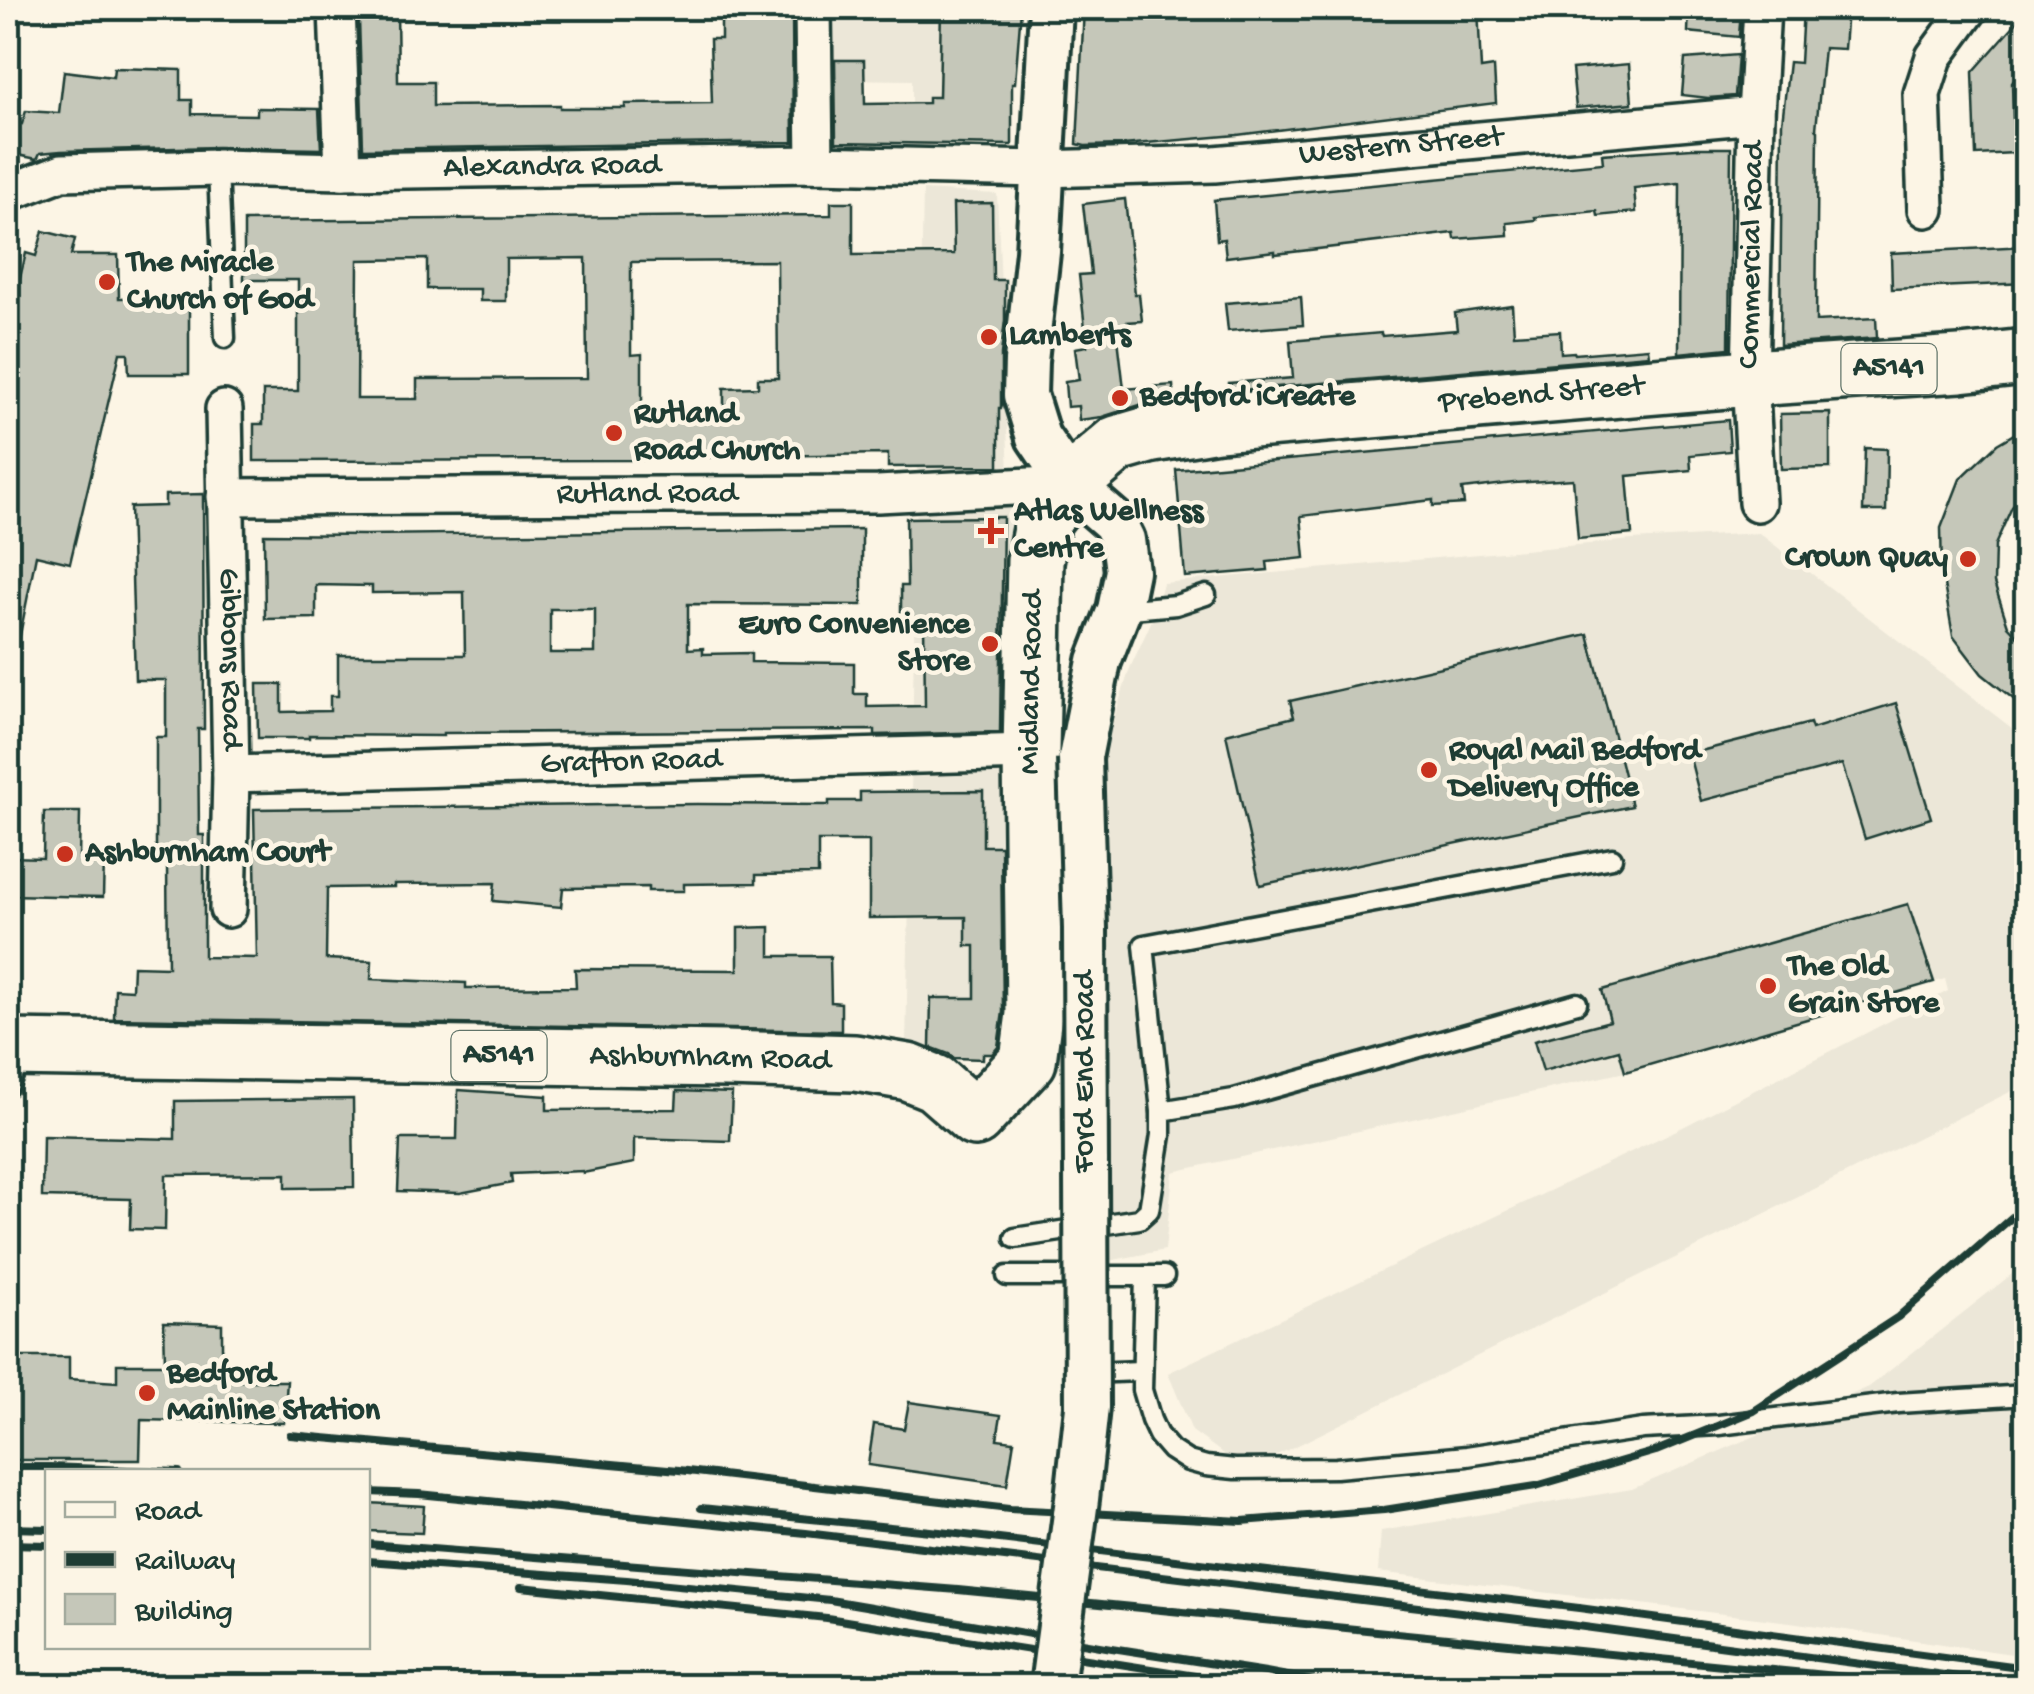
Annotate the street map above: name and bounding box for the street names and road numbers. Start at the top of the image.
street label: Western Street [1297,119,1508,175]
street label: Commercial Road [1731,139,1774,369]
street label: Alexandra Road [443,147,663,189]
road number: A5141 [1842,344,1936,394]
street label: Prebend Street [1436,368,1648,423]
street label: Rutland Road [556,476,740,514]
street label: Gibbons Road [208,568,250,753]
street label: Midland Road [1012,588,1053,775]
street label: Grafton Road [540,741,724,784]
street label: Ford End Road [1067,969,1105,1174]
road number: A5141 [452,1031,546,1081]
street label: Ashburnham Road [589,1038,833,1081]

